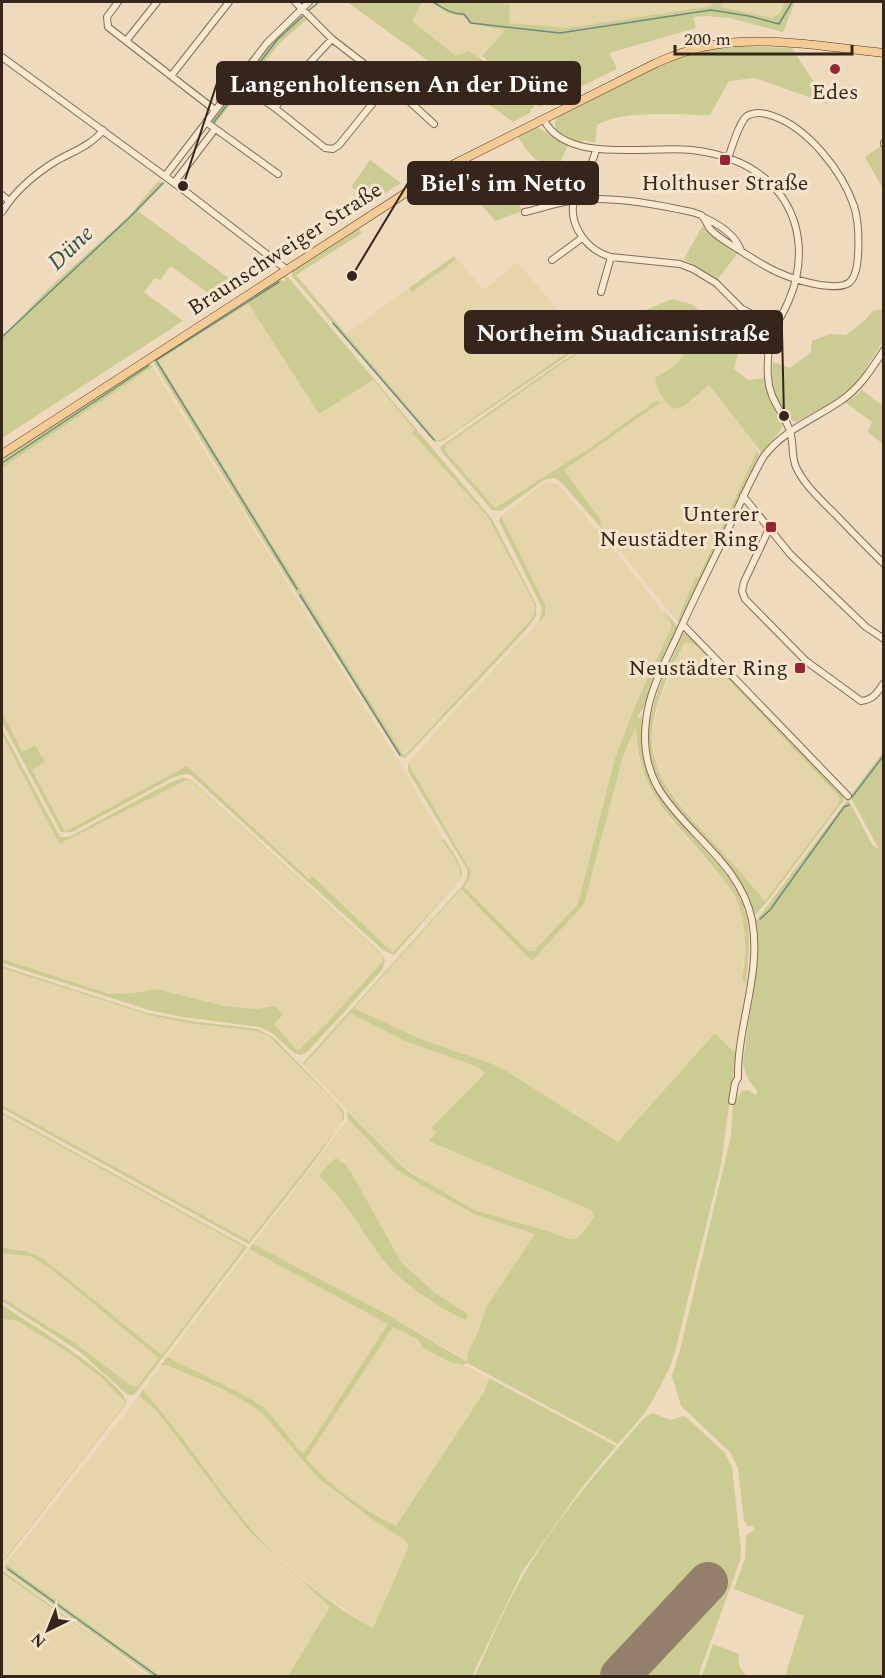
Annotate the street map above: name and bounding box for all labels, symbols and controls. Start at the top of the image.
scale bar [675,18,852,56]
text: 200 m [684,26,731,53]
callout: Langenholtensen An der Düne [217,62,580,104]
marker: Edes [828,62,842,76]
text: Langenholtensen An der Düne [230,67,568,103]
place label: Edes [812,76,858,109]
marker: Holthuser Straße [718,153,732,167]
callout: Biel's im Netto [408,162,598,204]
text: Biel's im Netto [420,166,586,202]
place label: Holthuser Straße [641,167,809,200]
street label: Braunschweiger Straße [181,174,389,324]
water label: Düne [39,217,103,279]
callout: Northeim Suadicanistraße [465,311,782,353]
text: Northeim Suadicanistraße [476,316,770,352]
place label: Unterer Neustädter Ring [599,498,759,556]
marker: Unterer Neustädter Ring [764,520,778,534]
place label: Neustädter Ring [628,652,788,685]
marker: Neustädter Ring [793,661,807,675]
north arrow [18,1600,78,1660]
text: N [25,1627,51,1653]

